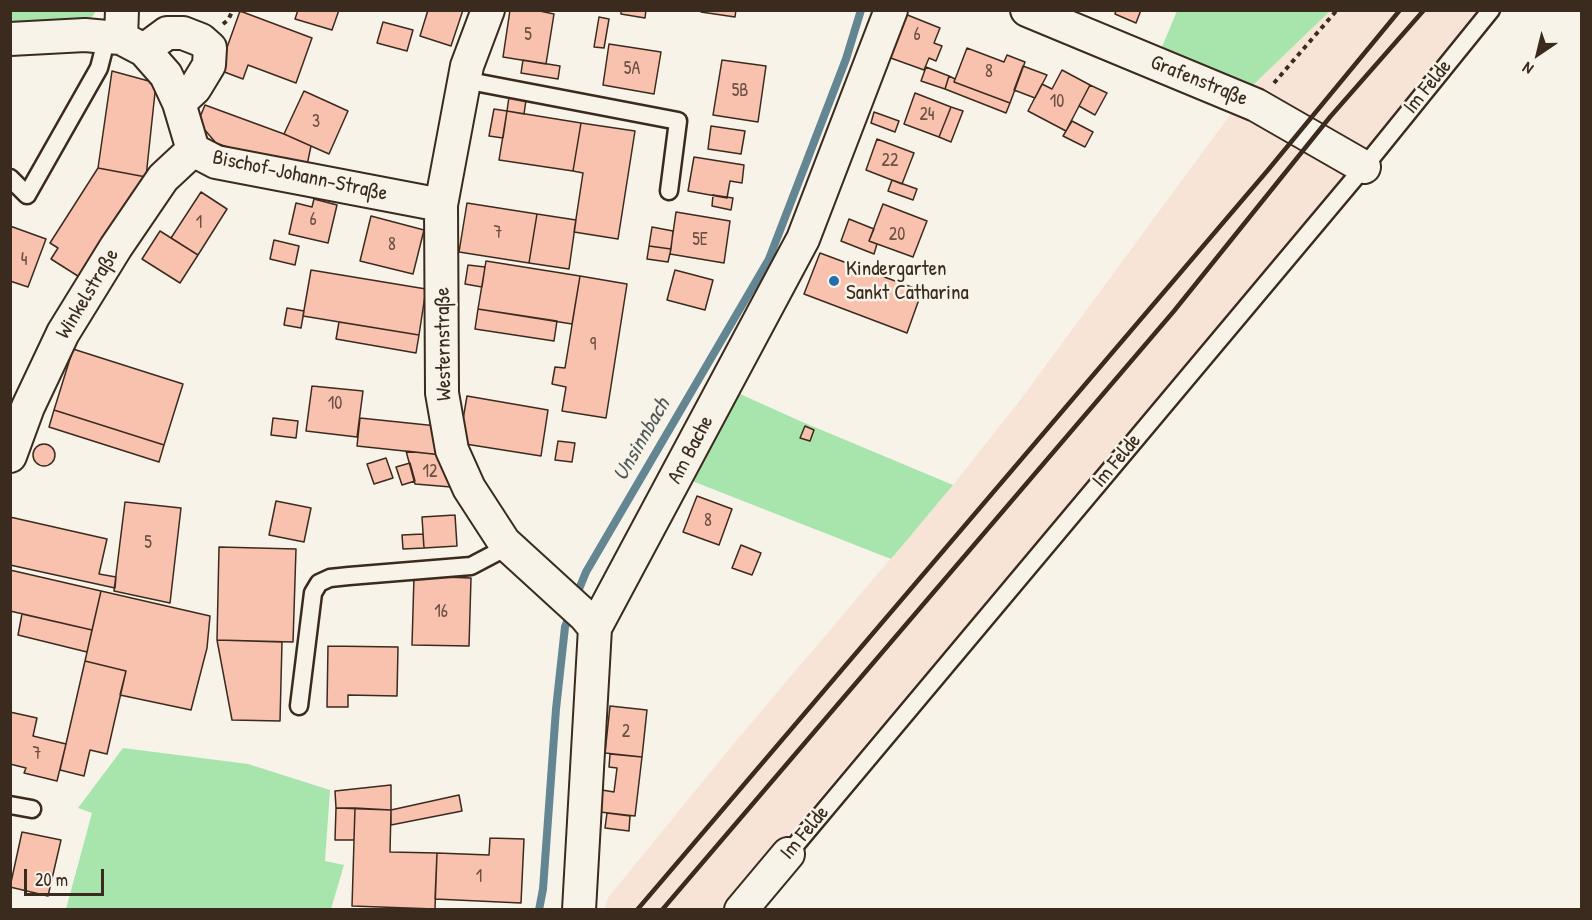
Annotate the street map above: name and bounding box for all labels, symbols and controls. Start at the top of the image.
house number: 5 [524,24,532,46]
house number: 6 [913,24,921,46]
north arrow [1508,24,1568,84]
street label: Grafenstraße [1147,50,1251,112]
street label: Im Felde [1399,55,1457,119]
text: N [1518,57,1537,80]
house number: 5A [624,58,640,80]
house number: 8 [985,61,993,83]
house number: 5B [732,80,748,102]
house number: 10 [1050,91,1064,113]
house number: 24 [919,104,935,126]
house number: 3 [312,111,320,133]
street label: Bischof-Johann-Straße [210,145,390,207]
house number: 22 [882,150,898,172]
house number: 6 [309,209,317,231]
house number: 1 [196,212,202,234]
house number: 7 [494,222,502,244]
house number: 20 [889,224,905,246]
house number: 5E [692,229,708,251]
house number: 8 [388,234,396,256]
street label: Winkelstraße [51,244,125,344]
house number: 4 [21,249,27,271]
place label: Kindergarten Sankt Catharina [846,256,969,306]
marker: Kindergarten Sankt Catharina [827,274,841,288]
street label: Westernstraße [430,287,458,401]
house number: 9 [590,334,596,356]
house number: 10 [328,393,342,415]
water label: Unsinnbach [608,394,676,486]
street label: Am Bache [663,412,719,488]
street label: Im Felde [1087,429,1147,493]
house number: 12 [423,461,437,483]
house number: 8 [704,510,712,532]
house number: 5 [144,532,152,554]
house number: 16 [434,601,448,623]
house number: 2 [622,721,630,743]
house number: 7 [33,743,41,765]
street label: Im Felde [775,801,835,865]
scale bar [27,857,106,895]
house number: 1 [476,866,482,888]
text: 20 m [35,867,68,892]

